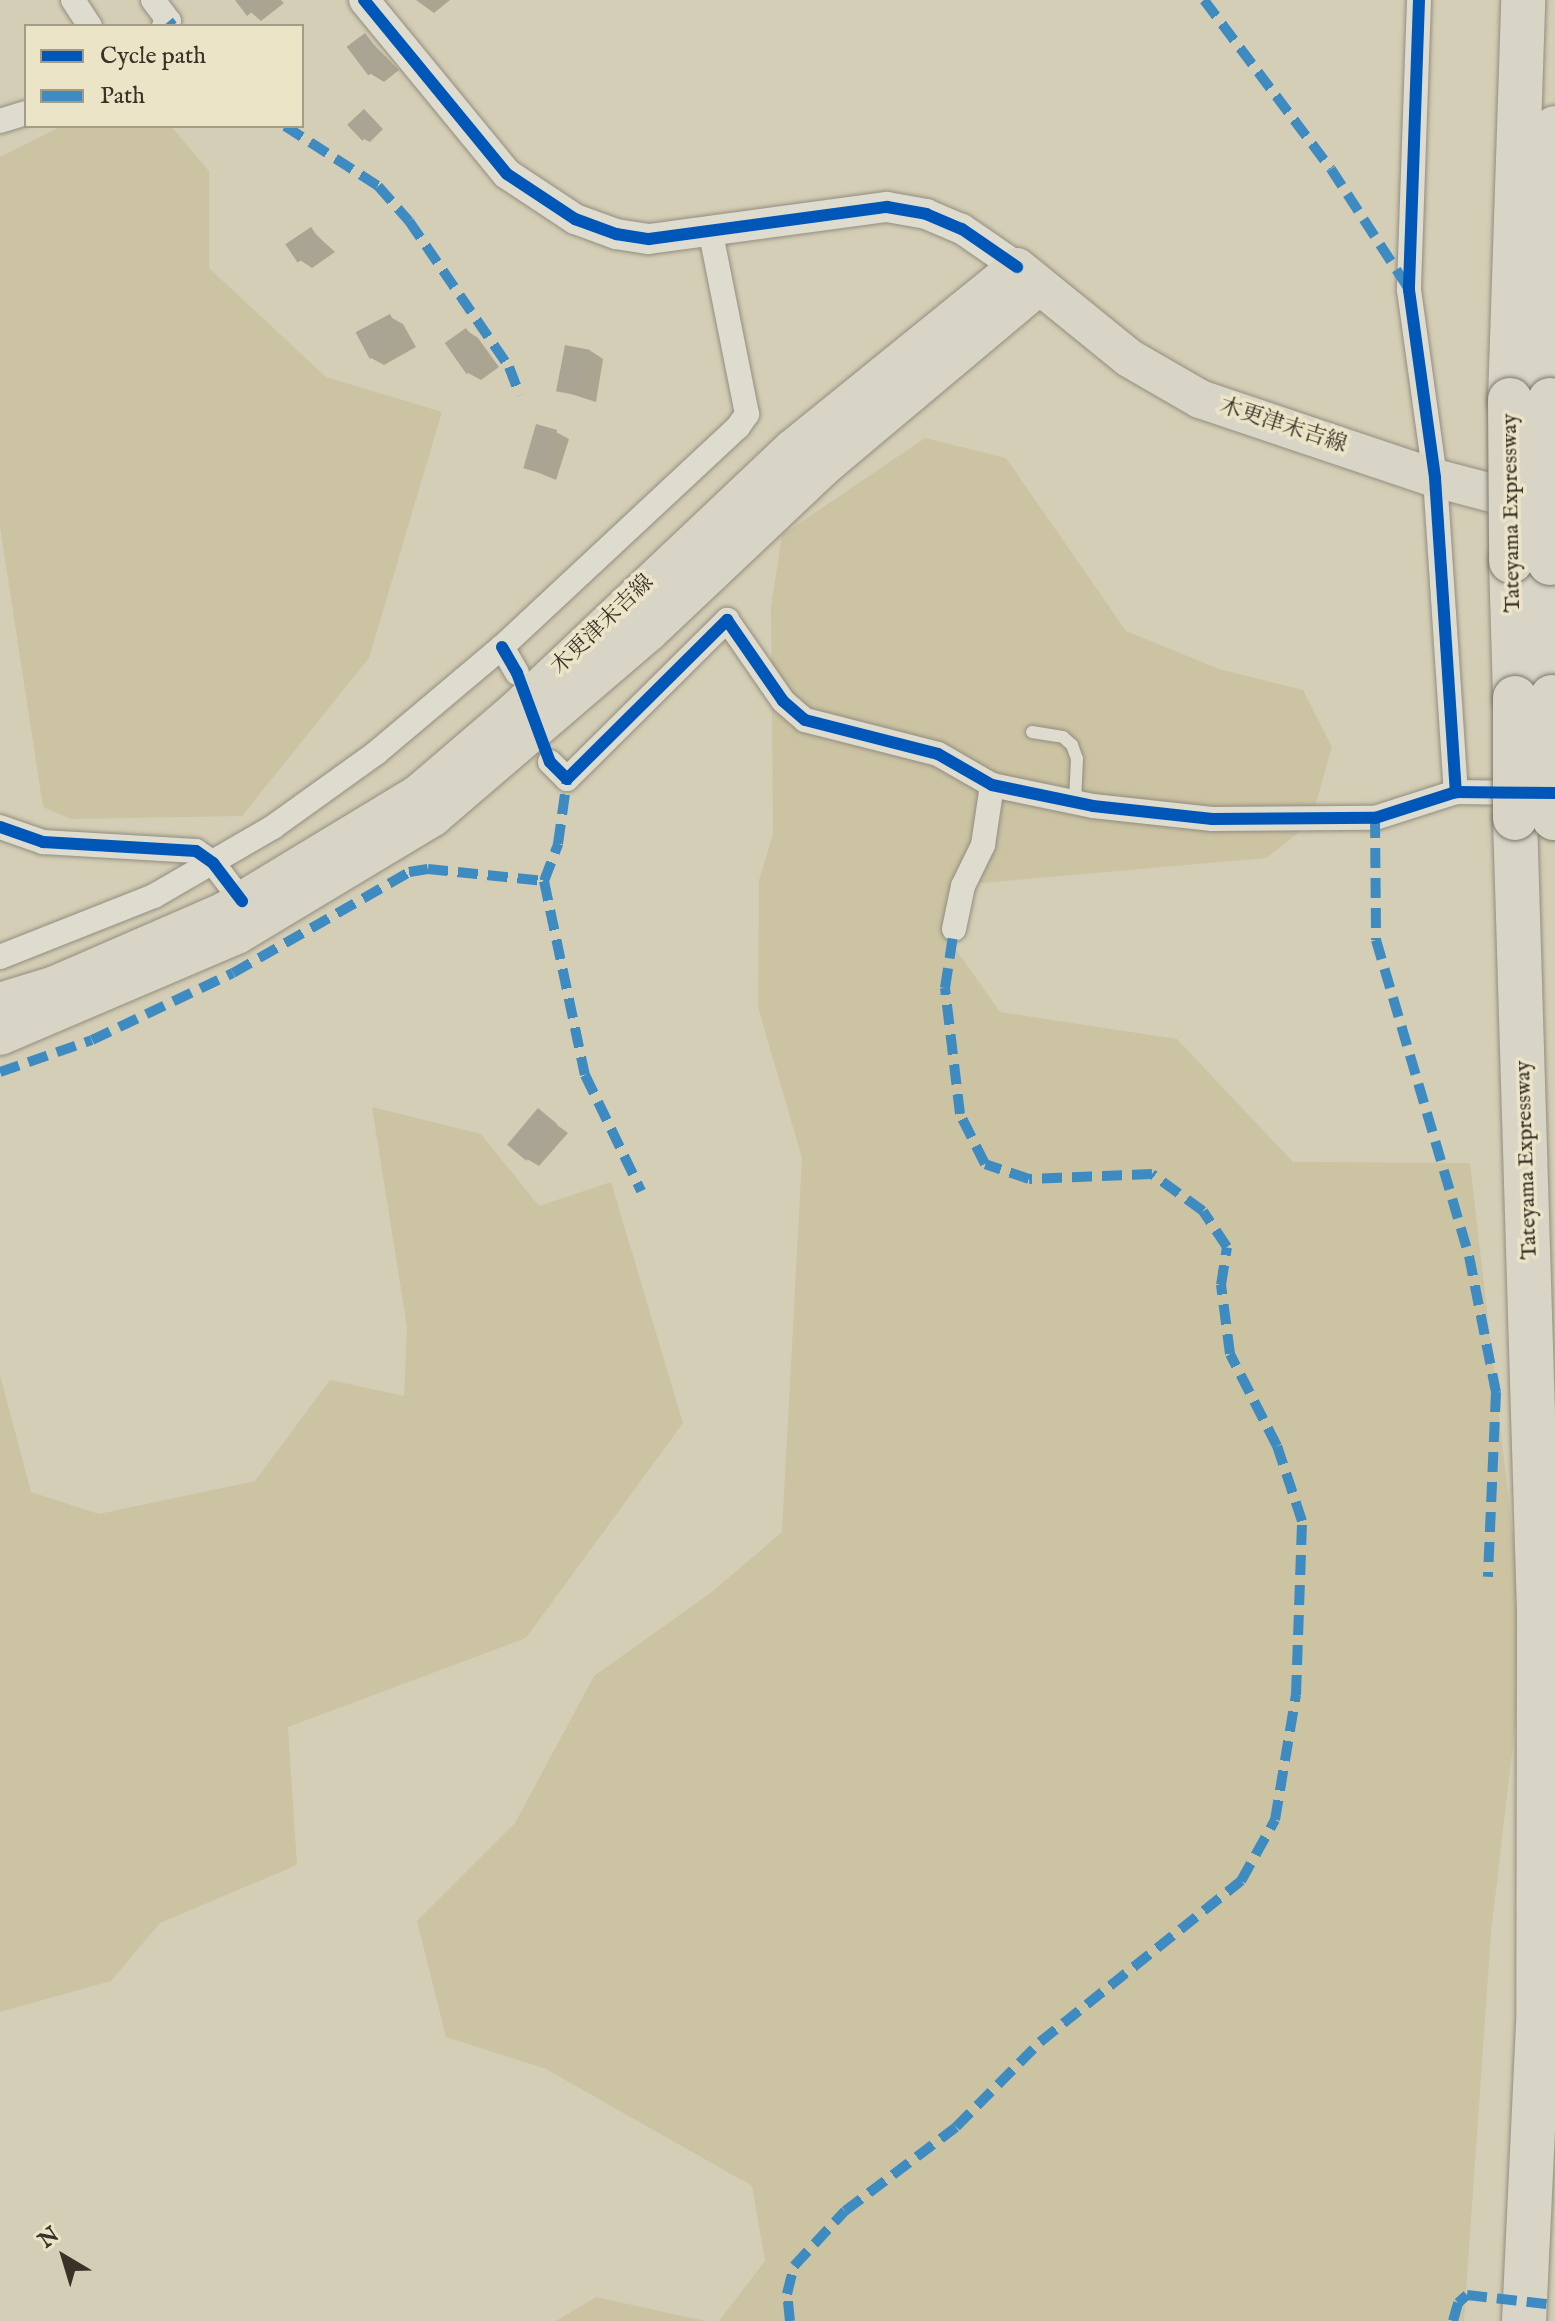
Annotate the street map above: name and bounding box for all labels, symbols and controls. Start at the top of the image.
legend [24,24,304,128]
text: Cycle path [100,41,206,72]
text: Path [100,81,145,112]
street label: 木更津末吉線 [1216,393,1350,459]
street label: Tateyama Expressway [1497,413,1527,613]
street label: 木更津末吉線 [546,570,660,680]
street label: Tateyama Expressway [1510,1060,1544,1260]
north arrow [24,2217,104,2297]
text: N [33,2221,65,2255]

